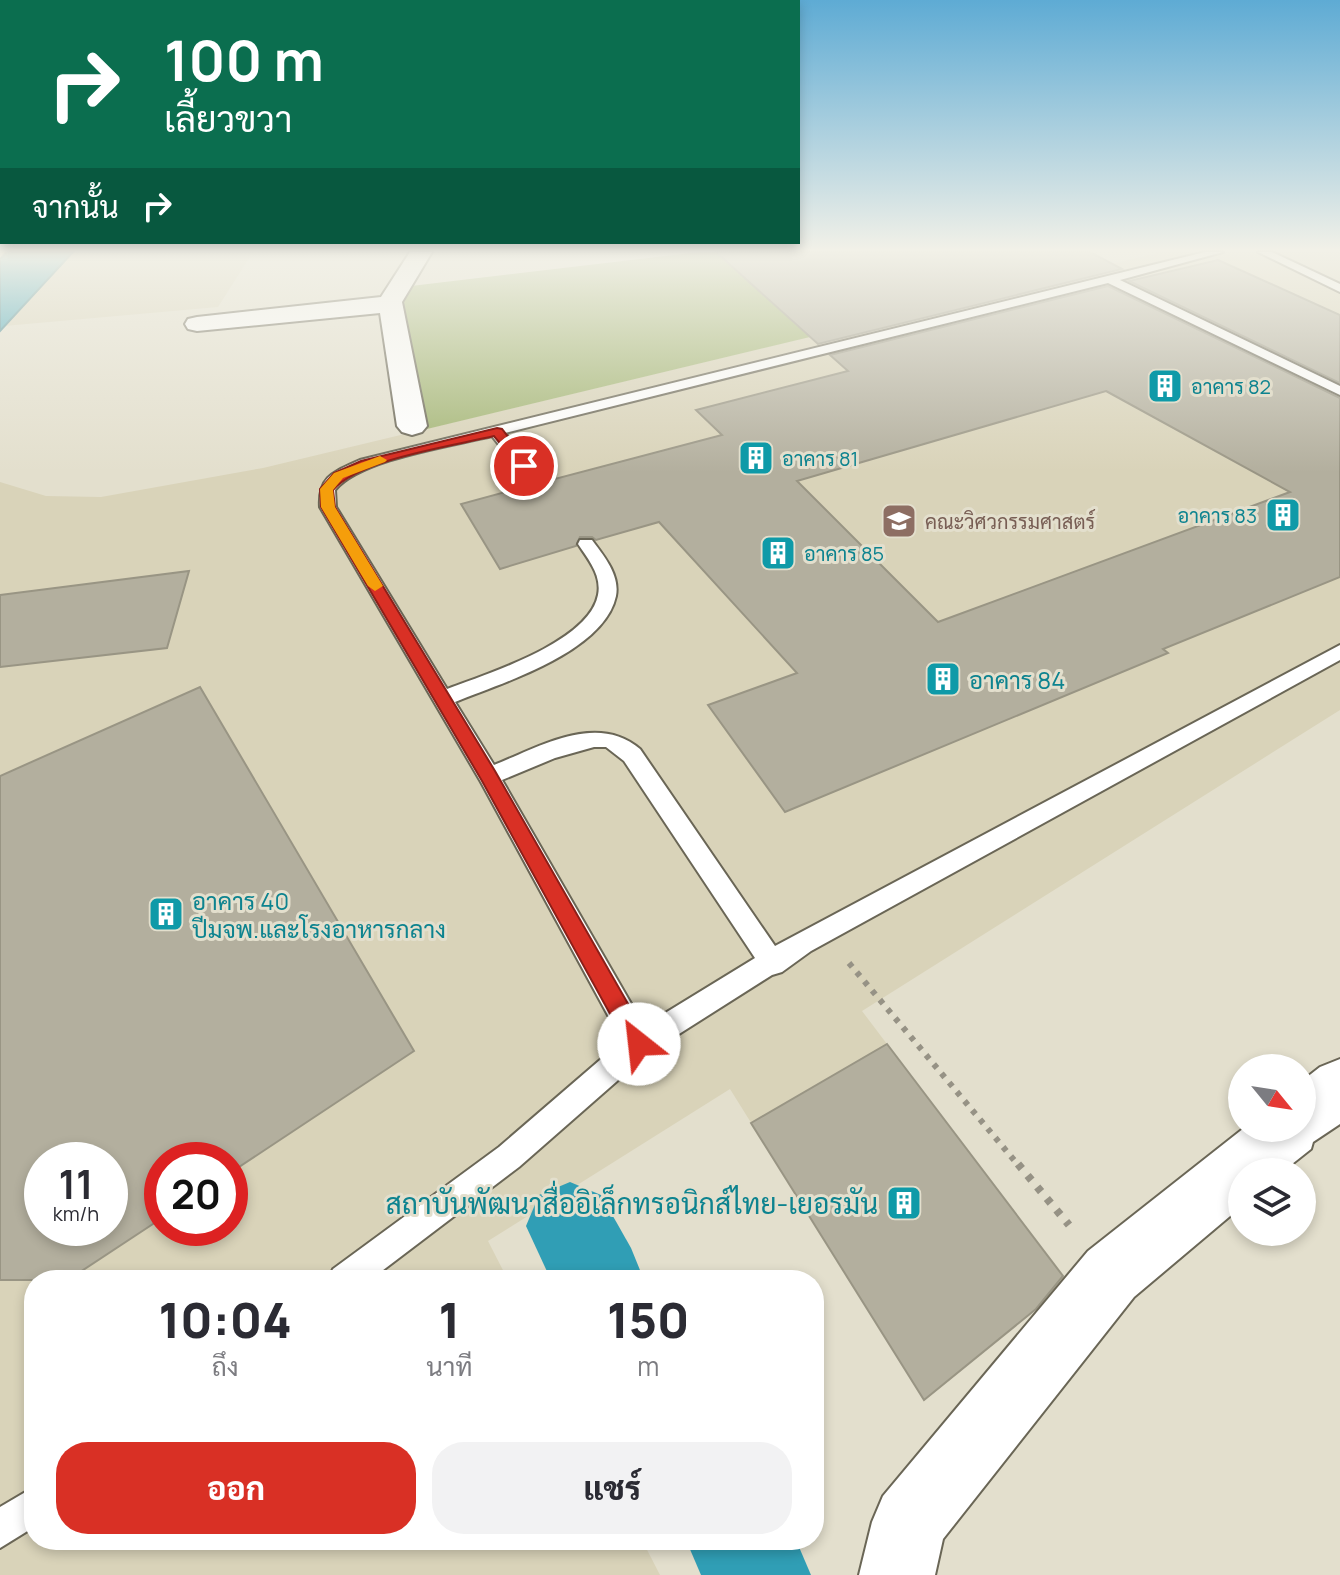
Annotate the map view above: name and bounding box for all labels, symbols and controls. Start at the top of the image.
text: 100 m [164,21,324,98]
icon: right [32,32,136,136]
text: เลี้ยวขวา [164,94,292,143]
icon: right [135,184,179,228]
text: จากนั้น [32,186,119,227]
building icon: อาคาร 82 [1146,367,1184,405]
place label: อาคาร 82 [1191,373,1271,400]
pin [490,432,558,500]
building icon: อาคาร 81 [737,439,775,477]
icon: arrive [502,444,546,488]
place label: อาคาร 81 [782,445,858,472]
building icon: อาคาร 83 [1264,496,1302,534]
school or university icon: คณะวิศวกรรมศาสตร์ [880,502,918,540]
place label: อาคาร 83 [1177,502,1257,529]
place label: คณะวิศวกรรมศาสตร์ [925,508,1095,535]
building icon: อาคาร 85 [759,534,797,572]
place label: อาคาร 85 [804,540,884,567]
building icon: อาคาร 84 [924,660,962,698]
place label: อาคาร 84 [969,663,1065,696]
place label: อาคาร 40 ปีมจพ.และโรงอาหารกลาง [192,884,446,945]
building icon: อาคาร 40 ปีมจพ.และโรงอาหารกลาง [147,895,185,933]
position arrow [597,1002,681,1086]
north arrow [1228,1054,1316,1142]
map controls [1228,1054,1316,1246]
speed limit sign: 20 [144,1142,248,1246]
text: 11 [58,1156,94,1211]
button: layers [1228,1158,1316,1246]
place label: สถาบันพัฒนาสื่ออิเล็กทรอนิกส์ไทย-เยอรมัน [386,1180,878,1222]
building icon: สถาบันพัฒนาสื่ออิเล็กทรอนิกส์ไทย-เยอรมัน [885,1184,923,1222]
text: km/h [53,1200,99,1227]
text: 10:04 [159,1287,292,1352]
text: 1 [438,1287,460,1352]
text: 150 [607,1287,689,1352]
text: ถึง [212,1348,239,1384]
text: นาที [426,1348,472,1384]
text: m [637,1348,659,1384]
button: ออก [56,1442,416,1534]
button: แชร์ [432,1442,792,1534]

